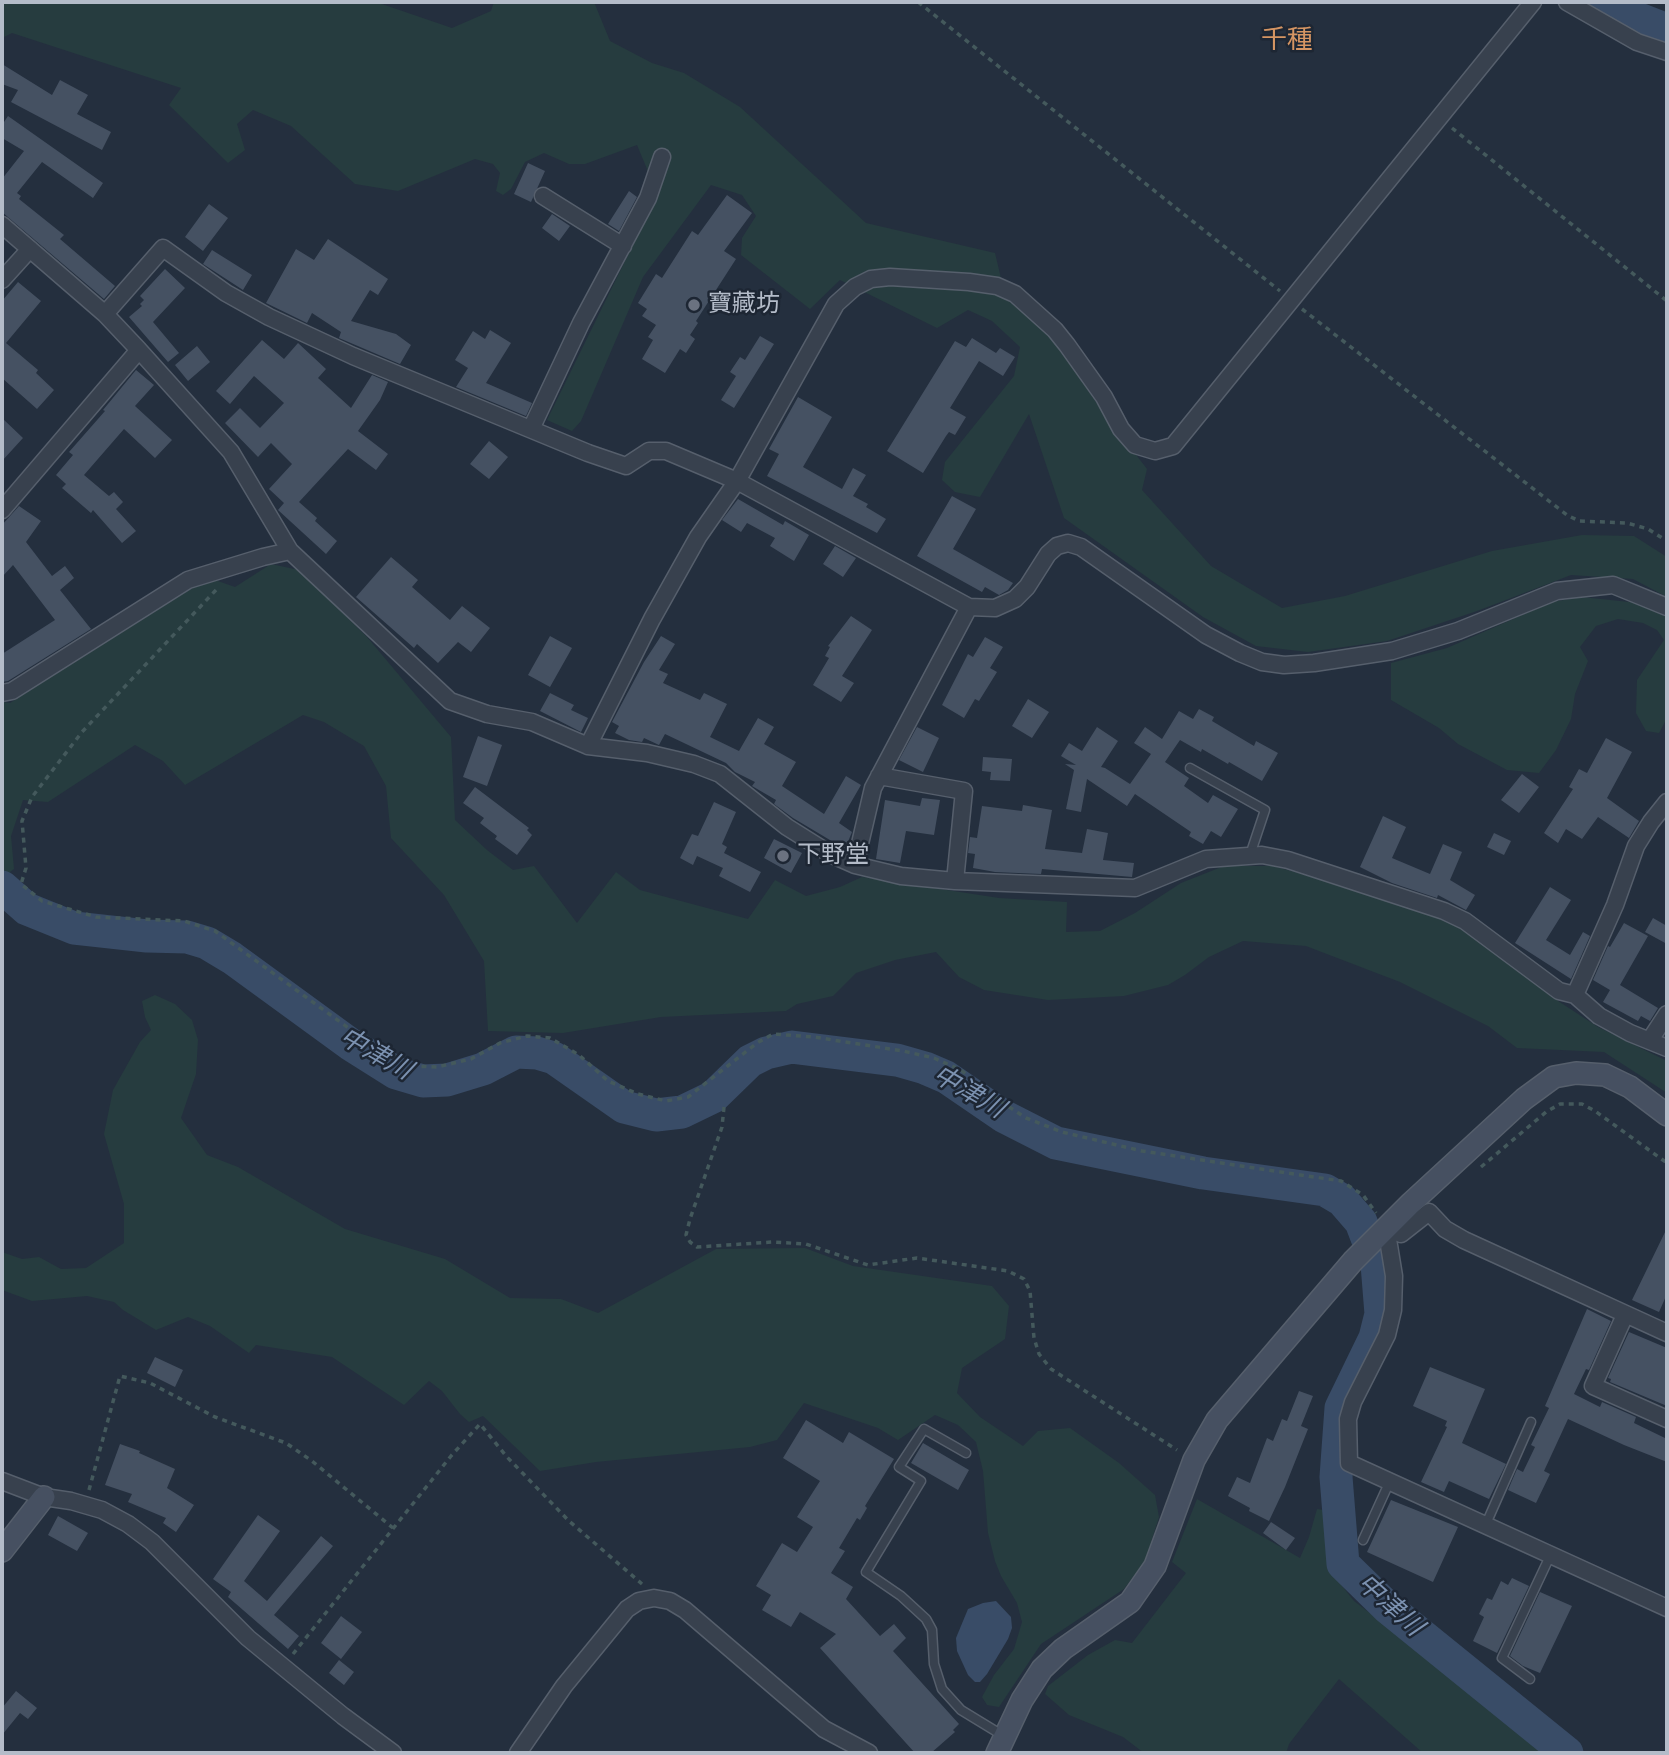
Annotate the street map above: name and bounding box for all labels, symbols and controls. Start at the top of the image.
district label: 千種 [1261,25,1313,57]
place label: 寶藏坊 [708,291,780,319]
marker: 寶藏坊 [686,297,702,313]
place label: 下野堂 [797,842,869,870]
marker: 下野堂 [775,848,791,864]
water label: 中津川 [333,1022,417,1088]
water label: 中津川 [926,1060,1010,1126]
water label: 中津川 [1350,1568,1428,1644]

